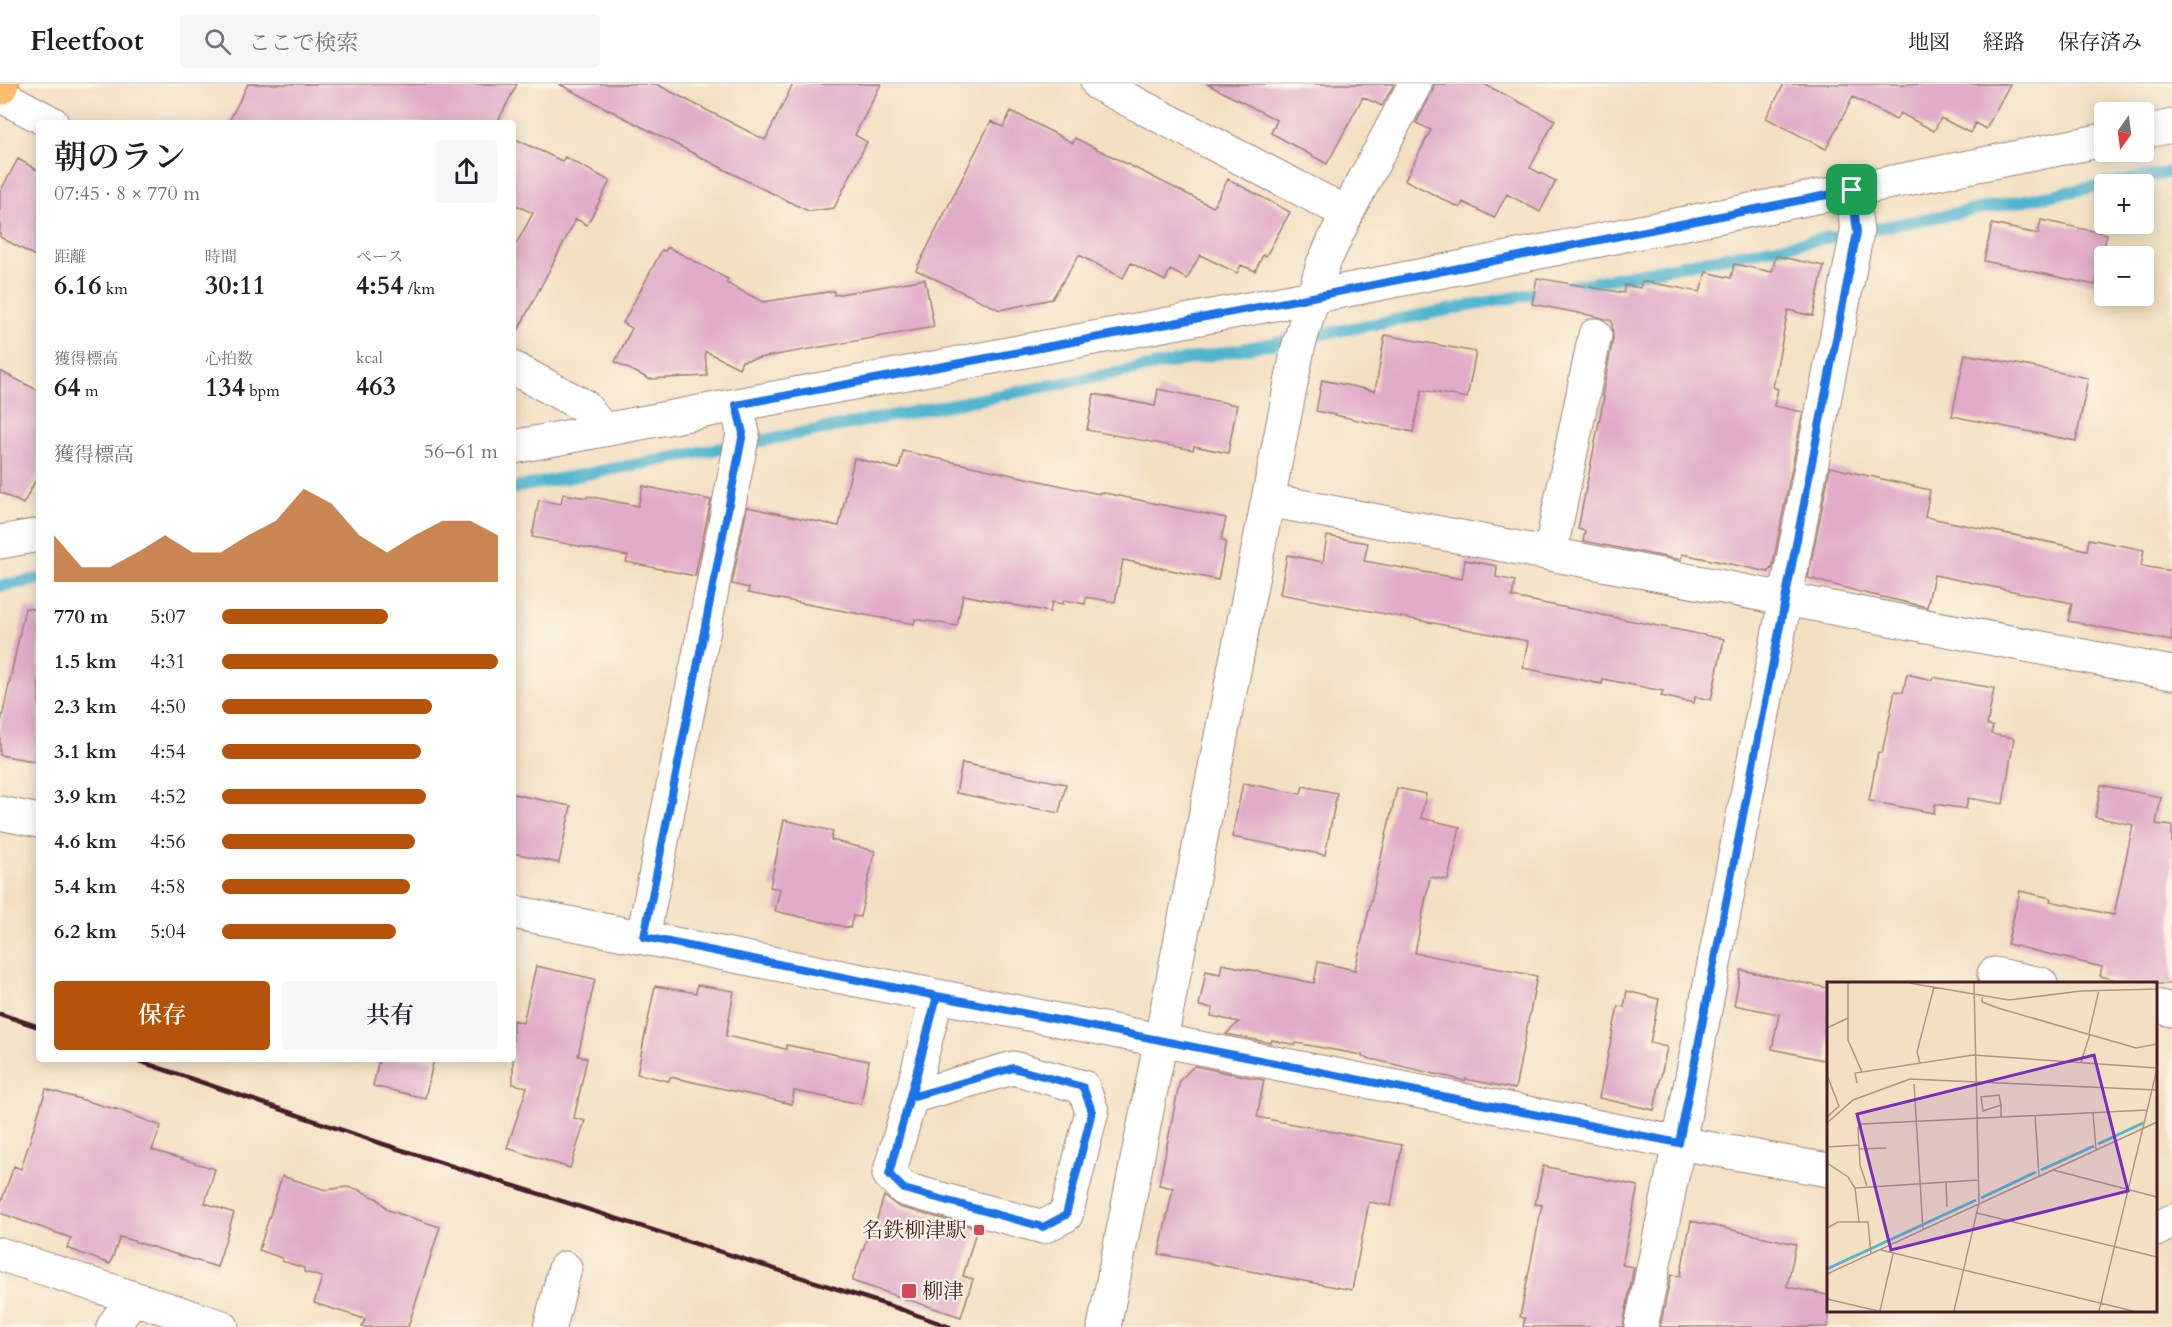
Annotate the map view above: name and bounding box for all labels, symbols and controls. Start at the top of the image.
search box [180,14,600,68]
text: Fleetfoot [30,22,144,60]
icon: search [201,25,234,58]
text: ここで検索 [249,28,359,58]
text: 地図 [1908,28,1950,57]
text: 経路 [1983,28,2025,57]
text: 保存済み [2058,28,2142,57]
north arrow [2094,102,2154,162]
map controls [2094,102,2154,306]
text: 朝のラン [54,135,186,180]
button: share [435,140,498,203]
pin [1826,164,1877,215]
icon: arrive [1835,173,1868,206]
button: + [2094,174,2154,234]
text: 07:45 · 8 × 770 m [54,180,200,207]
text: 距離 [54,246,86,268]
text: 時間 [205,246,237,268]
text: ペース [356,246,403,268]
button: − [2094,246,2154,306]
text: 6.16 [54,268,102,303]
text: 30:11 [205,268,266,303]
text: 4:54 [356,268,404,303]
text: km [102,278,128,300]
text: /km [404,278,435,300]
text: kcal [356,347,383,369]
text: 獲得標高 [54,348,118,370]
text: 心拍数 [205,348,253,370]
text: 463 [356,369,396,404]
text: 64 [54,370,81,405]
text: 134 [205,370,245,405]
text: m [81,380,98,402]
text: bpm [245,380,280,402]
text: 56–61 m [424,438,498,465]
text: 獲得標高 [54,441,134,468]
text: 770 m [54,603,109,630]
text: 5:07 [150,603,186,630]
text: 1.5 km [54,648,117,675]
text: 4:31 [150,648,186,675]
text: 2.3 km [54,693,117,720]
text: 4:50 [150,693,186,720]
text: 3.1 km [54,738,117,765]
text: 4:54 [150,738,186,765]
text: 3.9 km [54,783,117,810]
text: 4:52 [150,783,186,810]
text: 4.6 km [54,828,117,855]
text: 4:56 [150,828,186,855]
text: 5.4 km [54,873,117,900]
text: 4:58 [150,873,186,900]
text: 6.2 km [54,918,117,945]
text: 5:04 [150,918,186,945]
button: 保存 [54,981,270,1050]
button: 共有 [282,981,498,1050]
inset map [1827,982,2157,1312]
place label: 名鉄柳津駅 [862,1216,967,1245]
marker: 名鉄柳津駅 [972,1223,986,1237]
place label: 柳津 [922,1277,964,1306]
marker: 柳津 [900,1282,918,1300]

